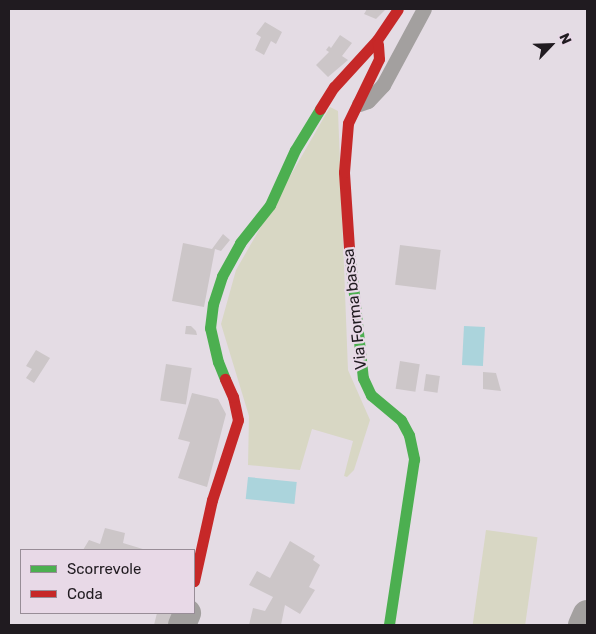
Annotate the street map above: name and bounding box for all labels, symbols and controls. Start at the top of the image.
north arrow [526,20,576,70]
text: N [555,31,575,47]
street label: Via Forma bassa [339,247,371,371]
legend [20,549,195,614]
text: Scorrevole [67,560,141,578]
text: Coda [67,585,103,603]

